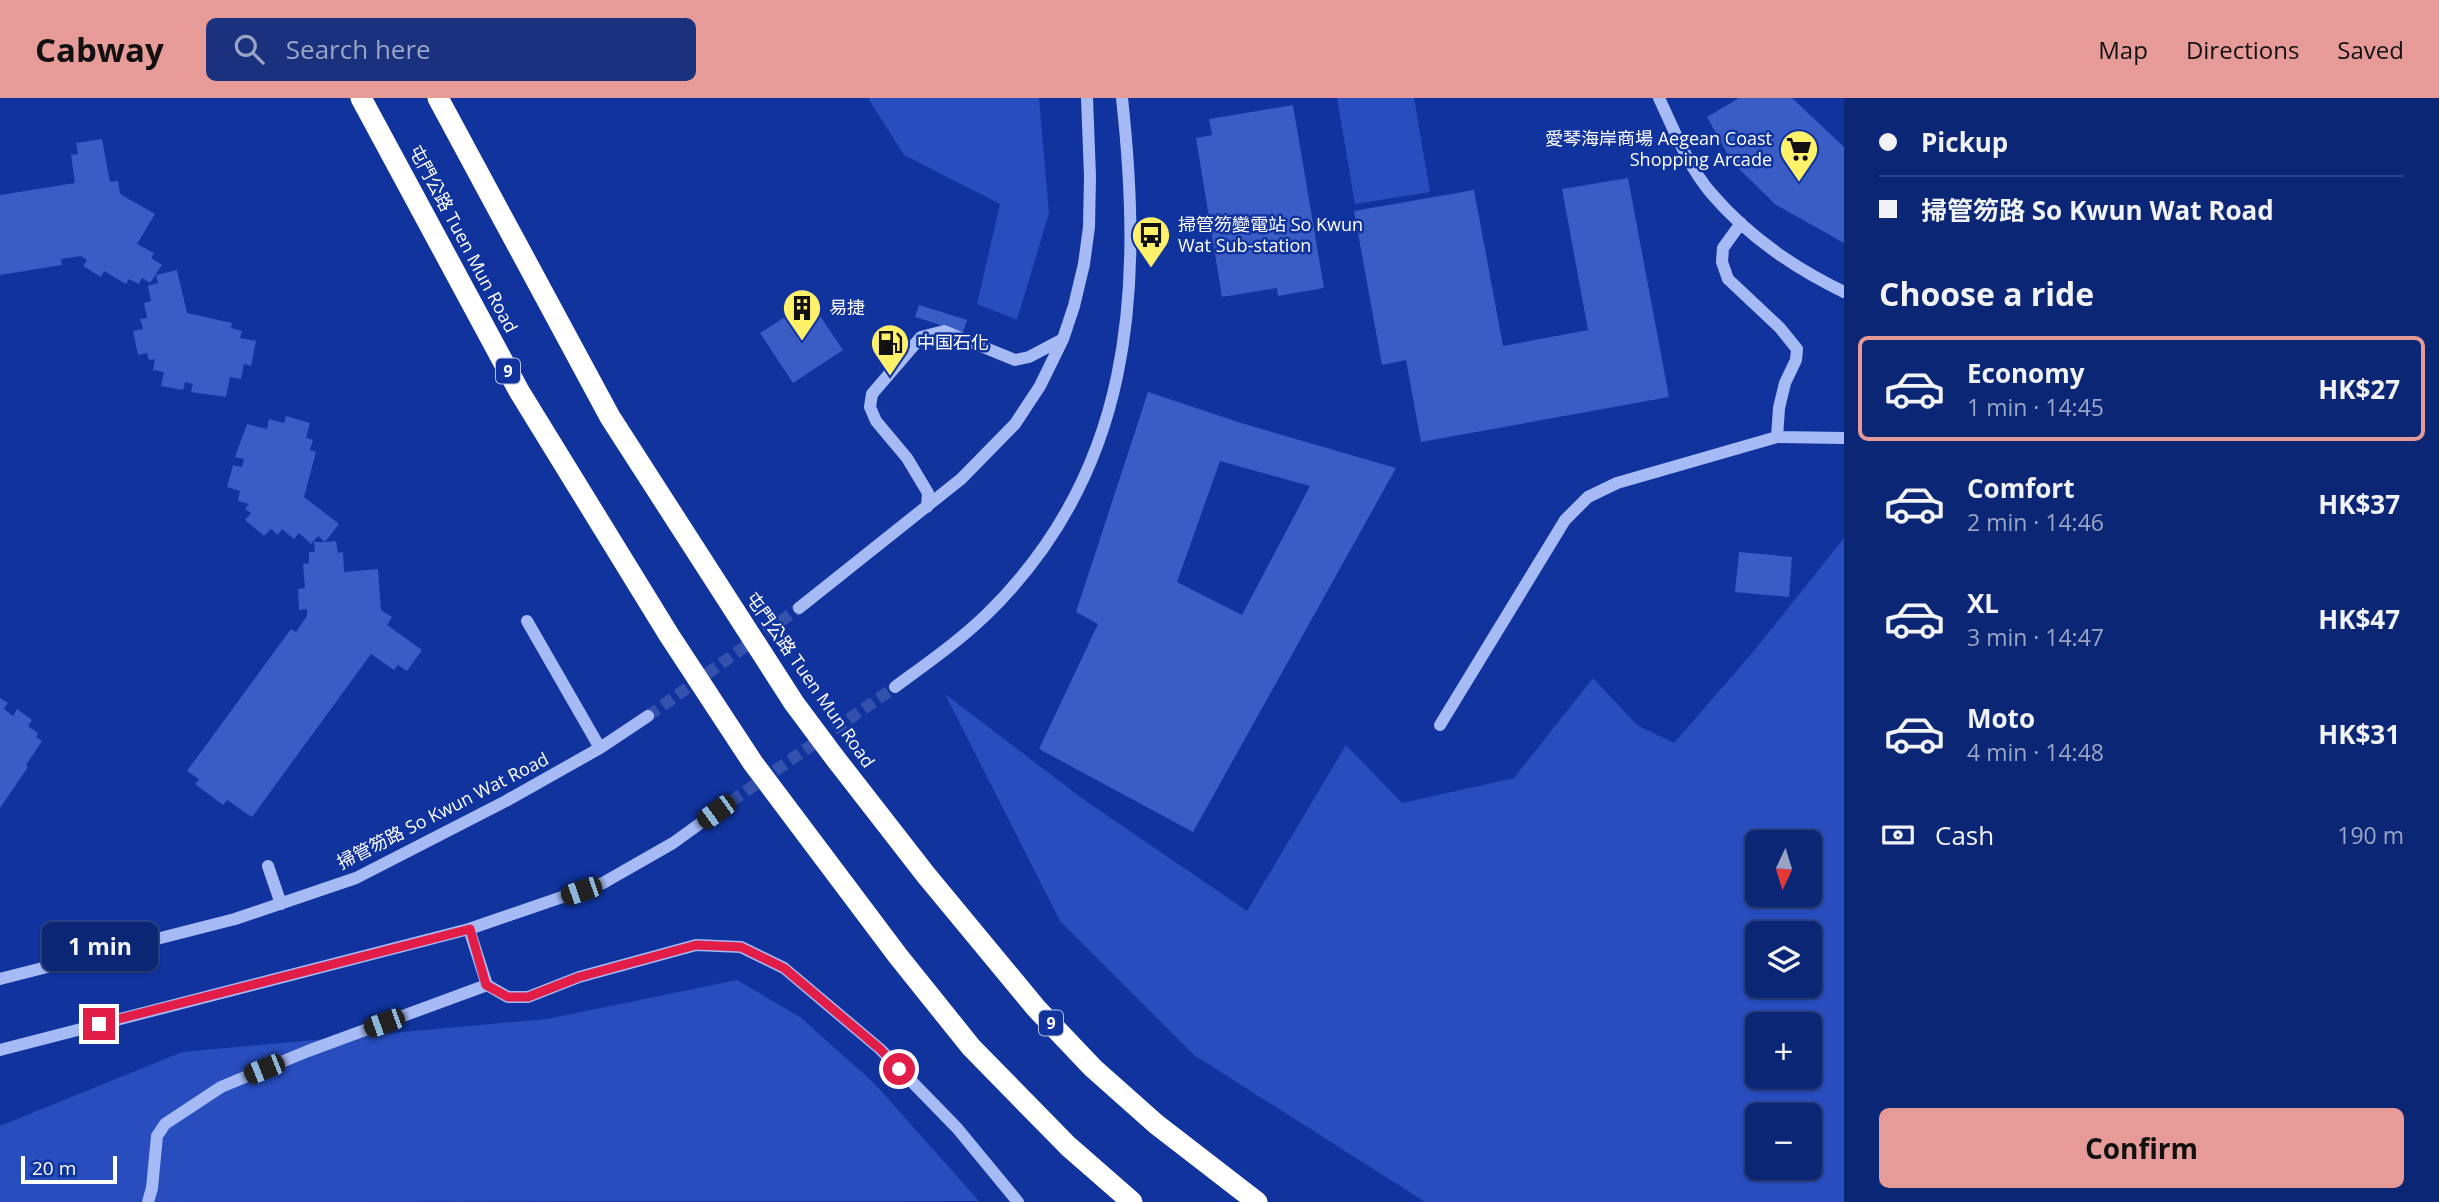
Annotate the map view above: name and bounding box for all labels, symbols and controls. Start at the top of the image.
search box [206,18,696,81]
text: Cabway [35,27,164,72]
icon: search [230,30,268,68]
text: Search here [286,31,431,67]
text: Map [2098,33,2148,66]
text: Directions [2186,33,2299,66]
text: Saved [2337,33,2404,66]
text: Pickup [1921,124,2008,160]
place label: 愛琴海岸商場 Aegean Coast Shopping Arcade [1545,126,1772,171]
supermarket icon: 愛琴海岸商場 Aegean Coast Shopping Arcade [1778,128,1820,183]
street label: 屯門公路 Tuen Mun Road [404,140,524,337]
text: 掃管笏路 So Kwun Wat Road [1921,192,2274,228]
place label: 掃管笏變電站 So Kwun Wat Sub-station [1178,212,1363,257]
bus stop icon: 掃管笏變電站 So Kwun Wat Sub-station [1130,214,1172,269]
text: Choose a ride [1879,272,2094,315]
building icon: 易捷 [781,287,823,342]
place label: 易捷 [829,295,865,319]
fuel station icon: 中国石化 [869,322,911,377]
place label: 中国石化 [917,330,989,354]
text: Economy [1967,355,2085,391]
icon: car [1883,357,1946,420]
road number: 9 [496,358,520,384]
text: HK$27 [2318,371,2400,407]
text: 1 min · 14:45 [1967,391,2104,423]
text: Comfort [1967,470,2074,506]
icon: car [1883,472,1946,535]
text: HK$37 [2318,486,2400,522]
text: 2 min · 14:46 [1967,506,2104,538]
text: XL [1967,585,1999,621]
street label: 屯門公路 Tuen Mun Road [741,587,881,772]
icon: car [1883,587,1946,650]
text: HK$47 [2318,601,2400,637]
text: 3 min · 14:47 [1967,621,2104,653]
text: Moto [1967,700,2035,736]
icon: car [1883,702,1946,765]
text: HK$31 [2318,716,2400,752]
text: 4 min · 14:48 [1967,736,2104,768]
street label: 掃管笏路 So Kwun Wat Road [333,746,552,874]
car [693,791,740,833]
icon: cash [1879,816,1917,854]
text: Cash [1935,817,1994,853]
text: 190 m [2337,819,2404,851]
north arrow [1745,830,1822,906]
map controls [1745,830,1822,1180]
car [558,874,605,908]
button: layers [1745,921,1822,998]
callout: 1 min [41,922,157,972]
text: 1 min [68,930,132,962]
car [361,1006,408,1040]
route end [83,1008,115,1040]
road number: 9 [1039,1010,1063,1035]
button: + [1745,1012,1822,1089]
car [241,1051,288,1087]
route start [883,1053,915,1085]
button: − [1745,1103,1822,1180]
button: Confirm [1879,1108,2404,1188]
scale bar [21,1153,117,1185]
text: 20 m [32,1155,76,1181]

